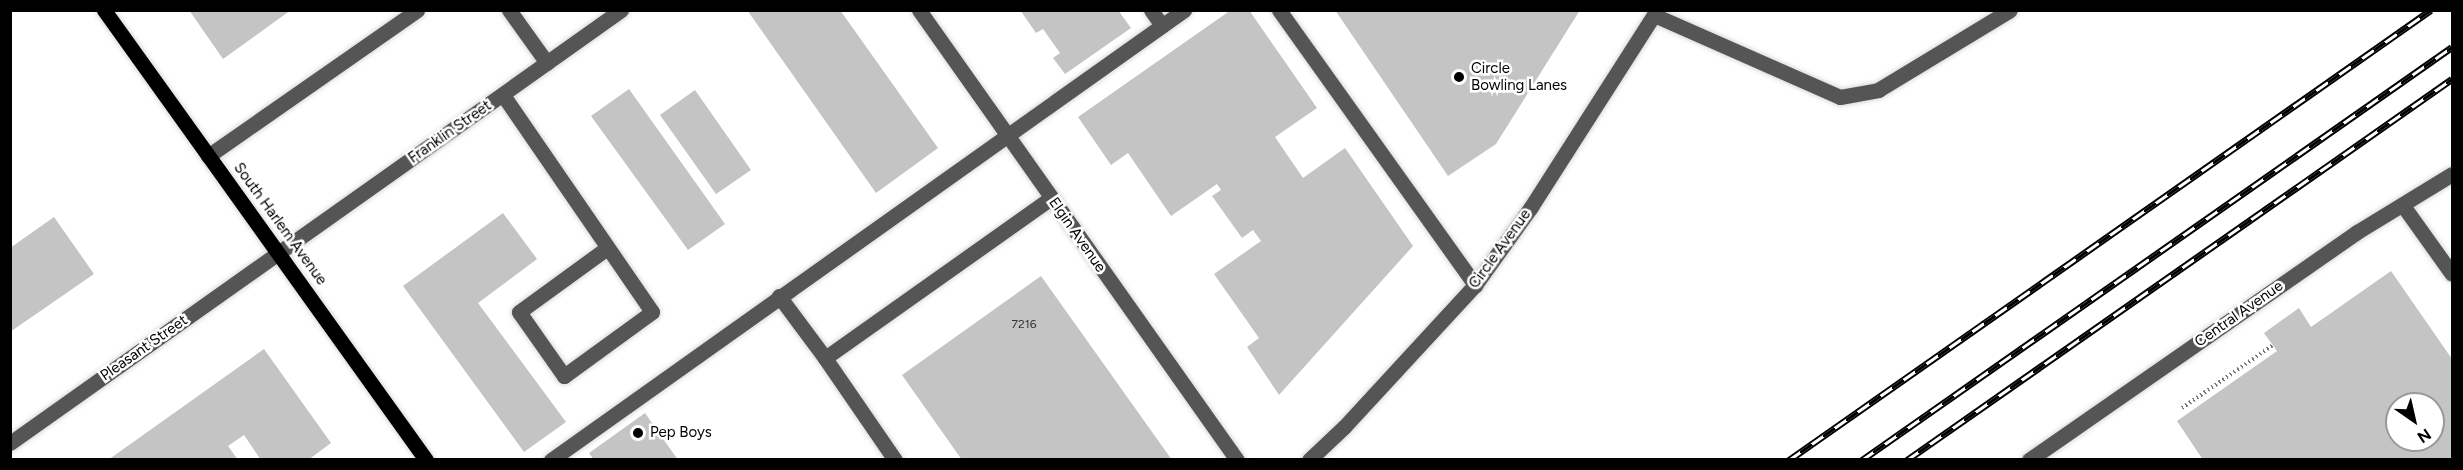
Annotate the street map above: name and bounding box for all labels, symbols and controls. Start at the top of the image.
place label: Circle Bowling Lanes [1471,59,1567,94]
marker: Circle Bowling Lanes [1452,70,1466,84]
street label: Franklin Street [405,97,495,167]
street label: South Harlem Avenue [230,159,330,289]
street label: Elgin Avenue [1045,194,1109,276]
street label: Circle Avenue [1465,206,1535,292]
street label: Central Avenue [2191,277,2287,351]
street label: Pleasant Street [97,311,191,385]
house number: 7216 [1012,318,1036,332]
north arrow [2385,392,2445,452]
place label: Pep Boys [650,424,712,442]
text: N [2414,424,2435,447]
marker: Pep Boys [631,426,645,440]

